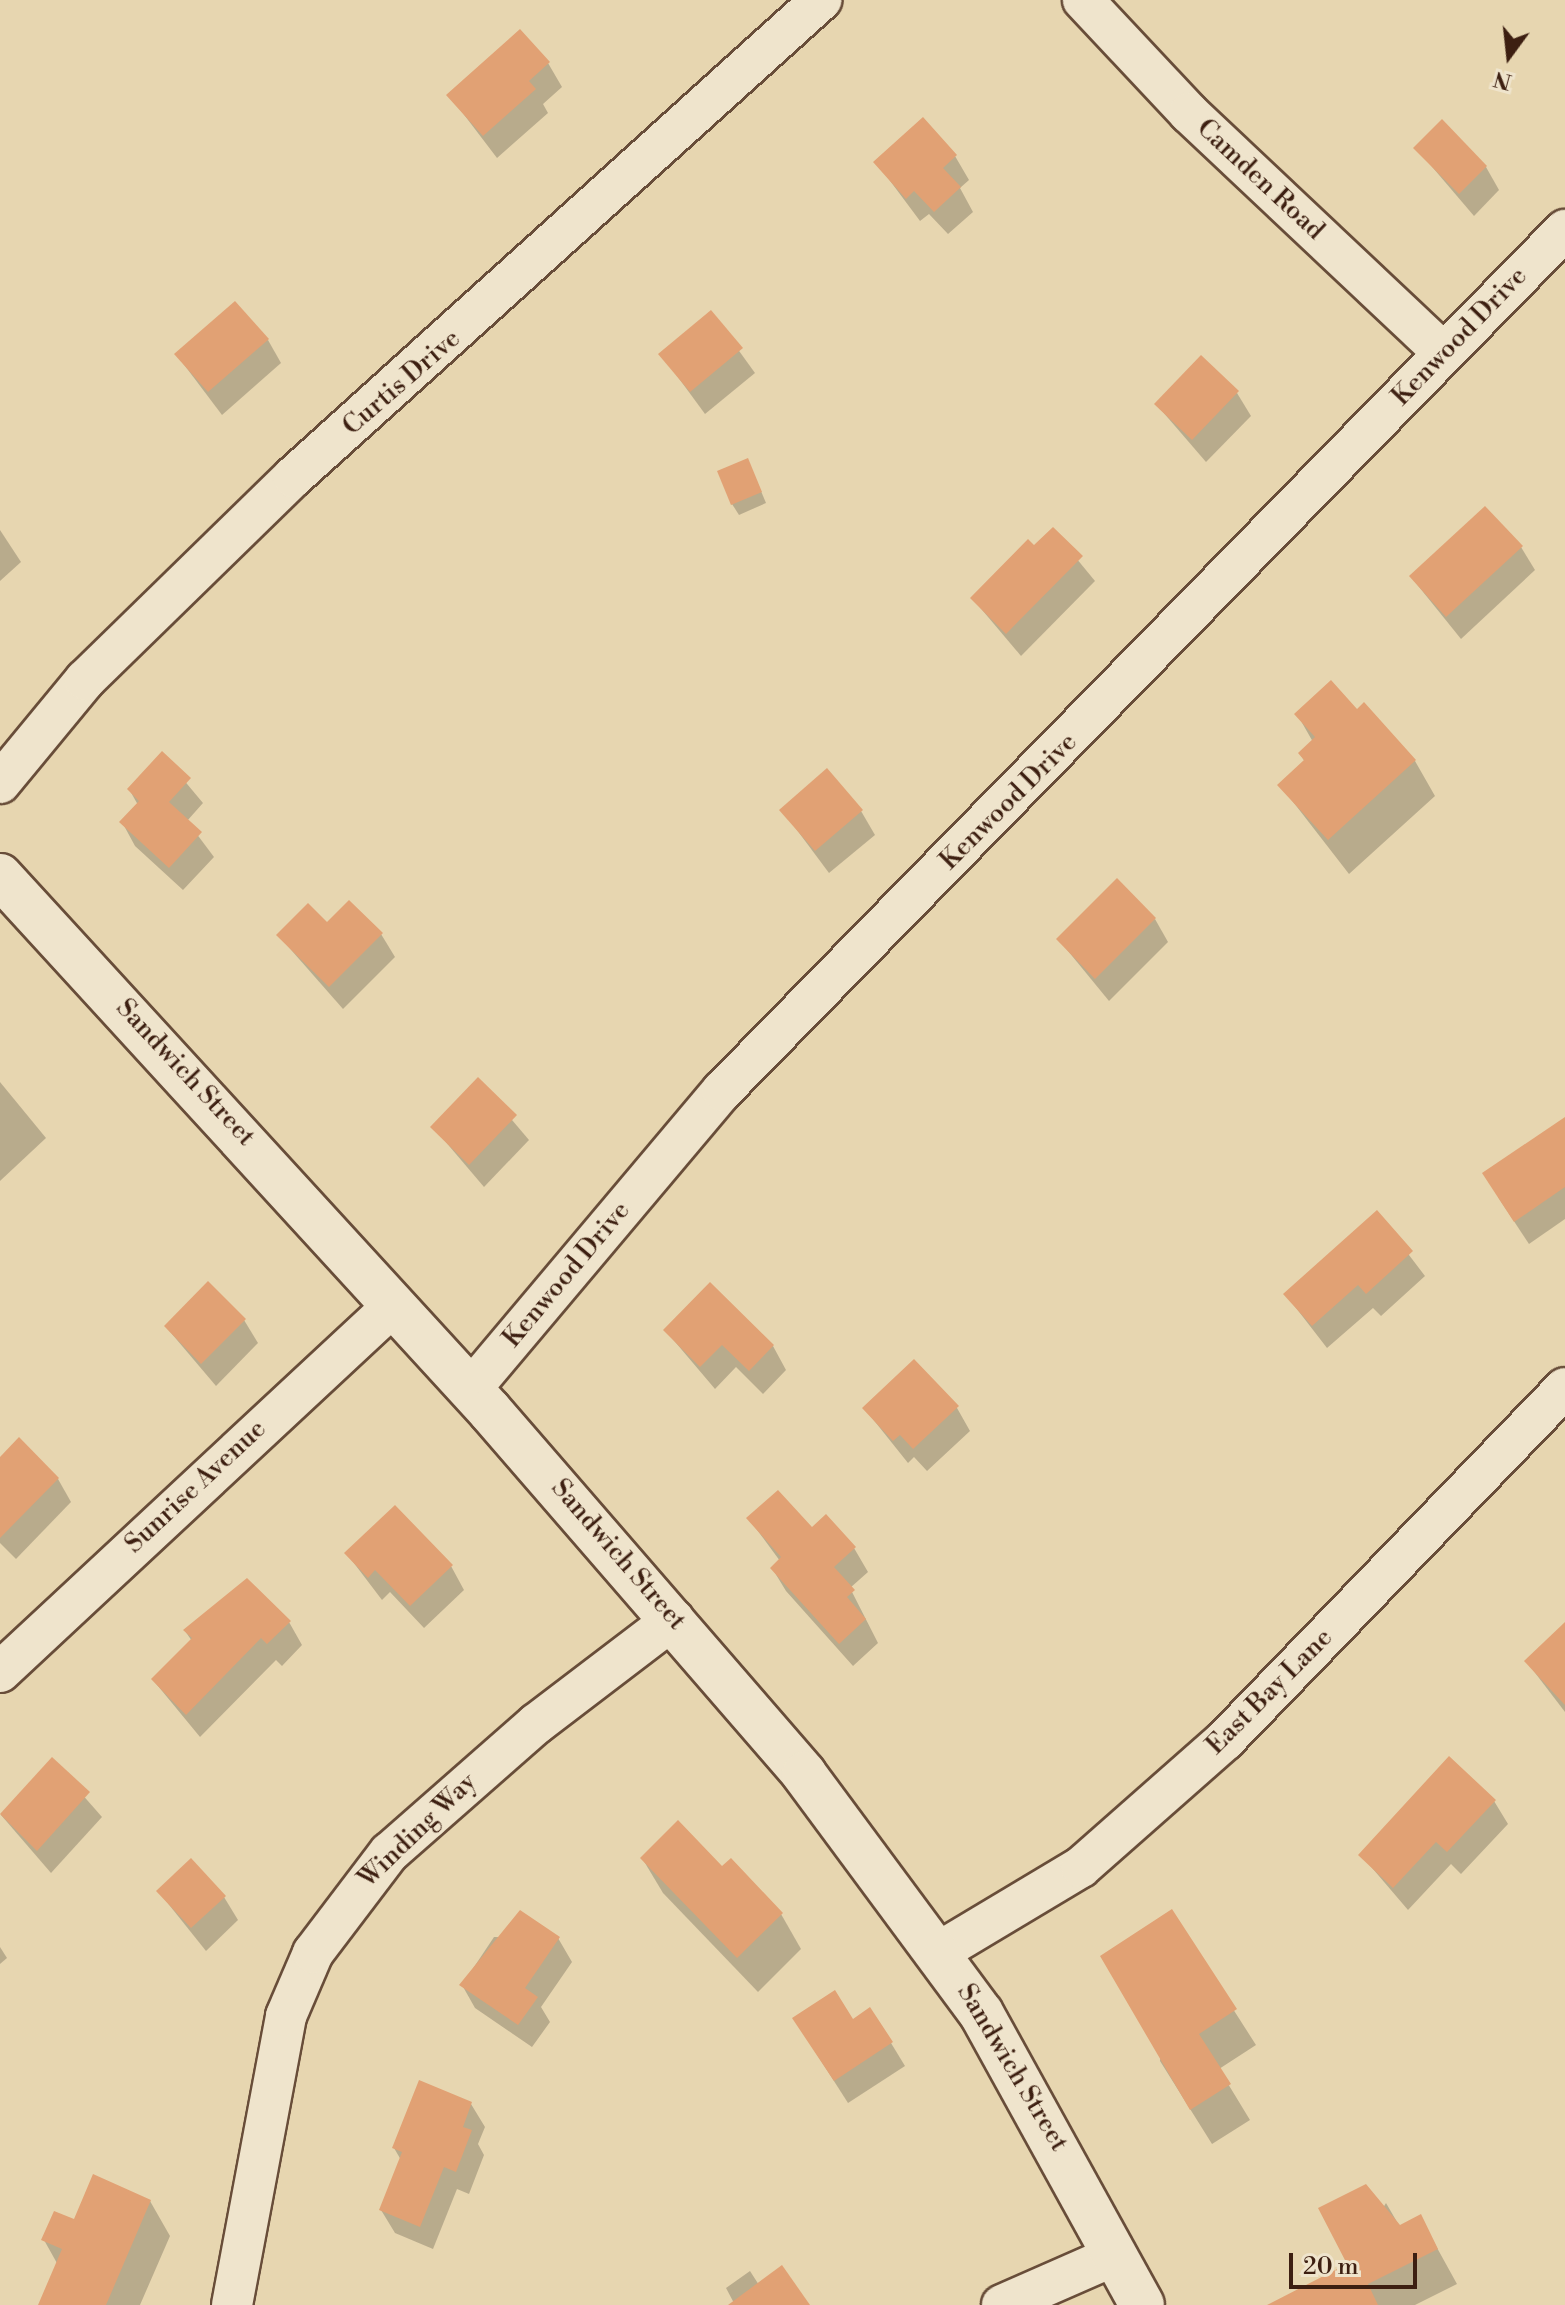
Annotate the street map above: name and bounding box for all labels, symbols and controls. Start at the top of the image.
north arrow [1469,16,1549,96]
text: N [1491,64,1515,95]
street label: Camden Road [1190,113,1330,247]
street label: Kenwood Drive [1386,261,1534,413]
street label: Curtis Drive [337,324,467,442]
street label: Kenwood Drive [934,727,1084,877]
street label: Sandwich Street [109,993,261,1153]
street label: Kenwood Drive [497,1196,637,1354]
street label: Sunrise Avenue [119,1414,273,1560]
street label: Sandwich Street [544,1473,692,1637]
street label: East Bay Lane [1200,1622,1340,1762]
street label: Winding Way [353,1767,483,1895]
street label: Sandwich Street [950,1979,1074,2157]
scale bar [1293,2237,1421,2287]
text: 20 m [1303,2252,1359,2282]

